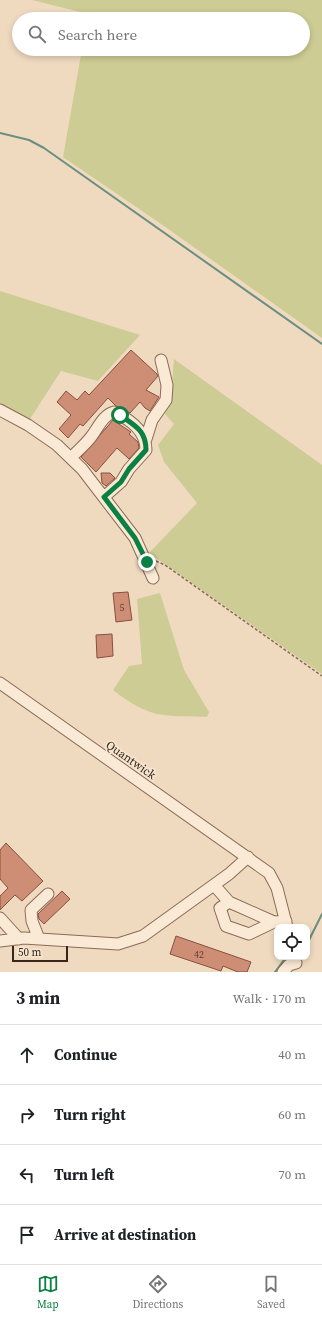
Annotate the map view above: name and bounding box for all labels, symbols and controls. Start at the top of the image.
search box [12,12,310,56]
icon: search [26,23,48,45]
text: Search here [58,24,137,45]
route start [111,406,129,424]
route end [138,553,156,571]
house number: 5 [120,601,125,614]
street label: Quantwick [103,737,160,783]
map controls [274,924,310,960]
button: locate [274,924,310,960]
scale bar [12,944,68,963]
text: 50 m [18,945,41,960]
house number: 42 [194,948,204,961]
text: 3 min [16,986,60,1010]
text: Walk · 170 m [233,990,306,1007]
icon: ahead [16,1044,38,1066]
text: Continue [54,1044,117,1065]
text: 40 m [278,1046,306,1063]
icon: right [16,1104,38,1126]
text: Turn right [54,1104,126,1125]
text: 60 m [278,1106,306,1123]
icon: left [16,1164,38,1186]
text: Turn left [54,1164,114,1185]
text: 70 m [278,1166,306,1183]
icon: arrive [16,1224,38,1246]
text: Arrive at destination [54,1224,196,1245]
tab: Map [37,1273,59,1312]
tab: Directions [132,1273,183,1312]
tab: Saved [257,1273,285,1312]

